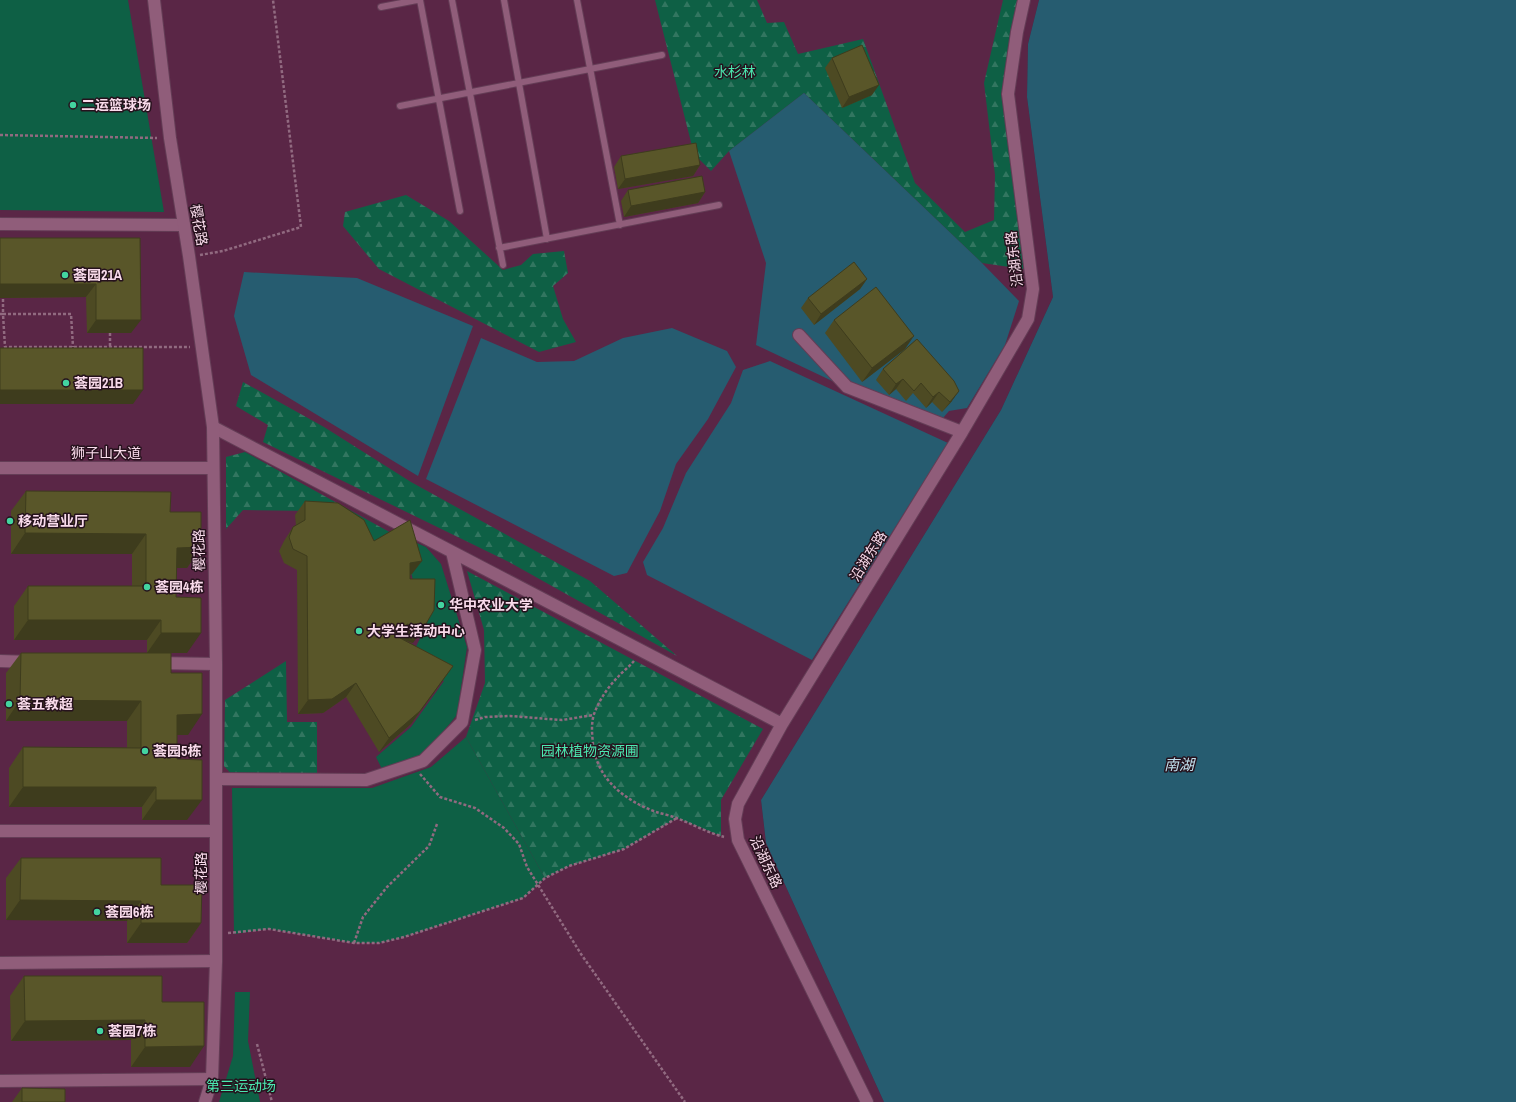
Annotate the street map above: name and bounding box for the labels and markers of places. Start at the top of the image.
place label: 二运篮球场 [81,96,151,114]
marker: 二运篮球场 [68,100,78,110]
place label: 荟园21A [73,266,123,284]
marker: 荟园21A [60,270,70,280]
place label: 荟园21B [74,374,123,392]
marker: 荟园21B [61,378,71,388]
place label: 移动营业厅 [18,512,88,530]
marker: 移动营业厅 [5,516,15,526]
place label: 荟园4栋 [155,578,203,596]
marker: 荟园4栋 [142,582,152,592]
place label: 华中农业大学 [449,596,533,614]
marker: 华中农业大学 [436,600,446,610]
place label: 大学生活动中心 [367,622,465,640]
marker: 大学生活动中心 [354,626,364,636]
place label: 荟五教超 [17,695,73,713]
marker: 荟五教超 [4,699,14,709]
place label: 荟园5栋 [153,742,201,760]
marker: 荟园5栋 [140,746,150,756]
place label: 荟园6栋 [105,903,153,921]
marker: 荟园6栋 [92,907,102,917]
place label: 荟园7栋 [108,1022,156,1040]
marker: 荟园7栋 [95,1026,105,1036]

